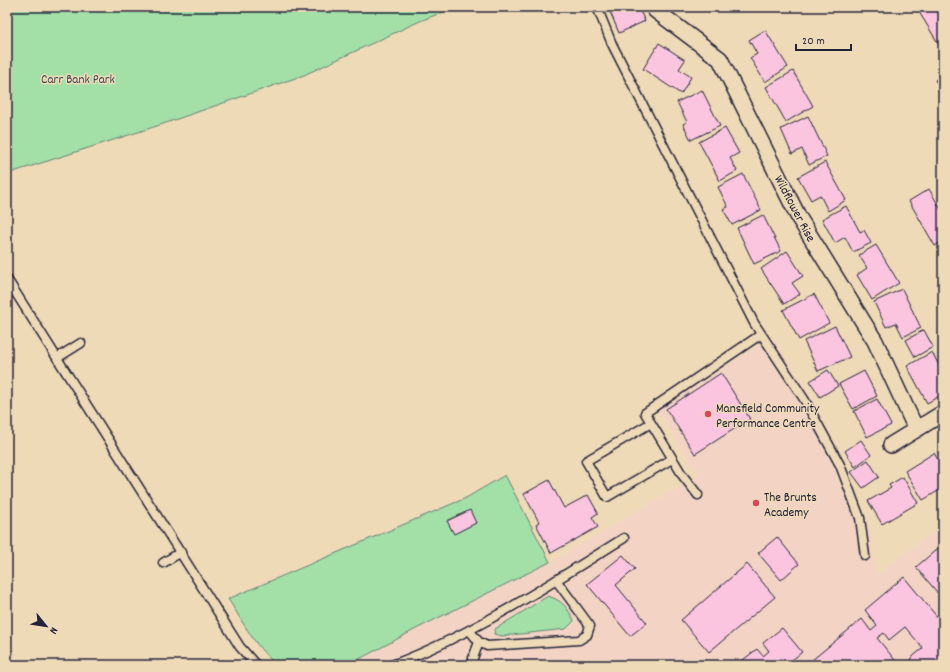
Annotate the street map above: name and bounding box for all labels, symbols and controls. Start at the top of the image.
scale bar [796,26,851,52]
text: 20 m [802,33,825,50]
park label: Carr Bank Park [41,71,115,90]
street label: Wildflower Rise [768,172,819,246]
place label: Mansfield Community Performance Centre [716,400,820,434]
marker: Mansfield Community Performance Centre [703,409,713,419]
place label: The Brunts Academy [764,489,817,523]
marker: The Brunts Academy [751,498,761,508]
north arrow [26,606,66,646]
text: N [44,624,61,637]

